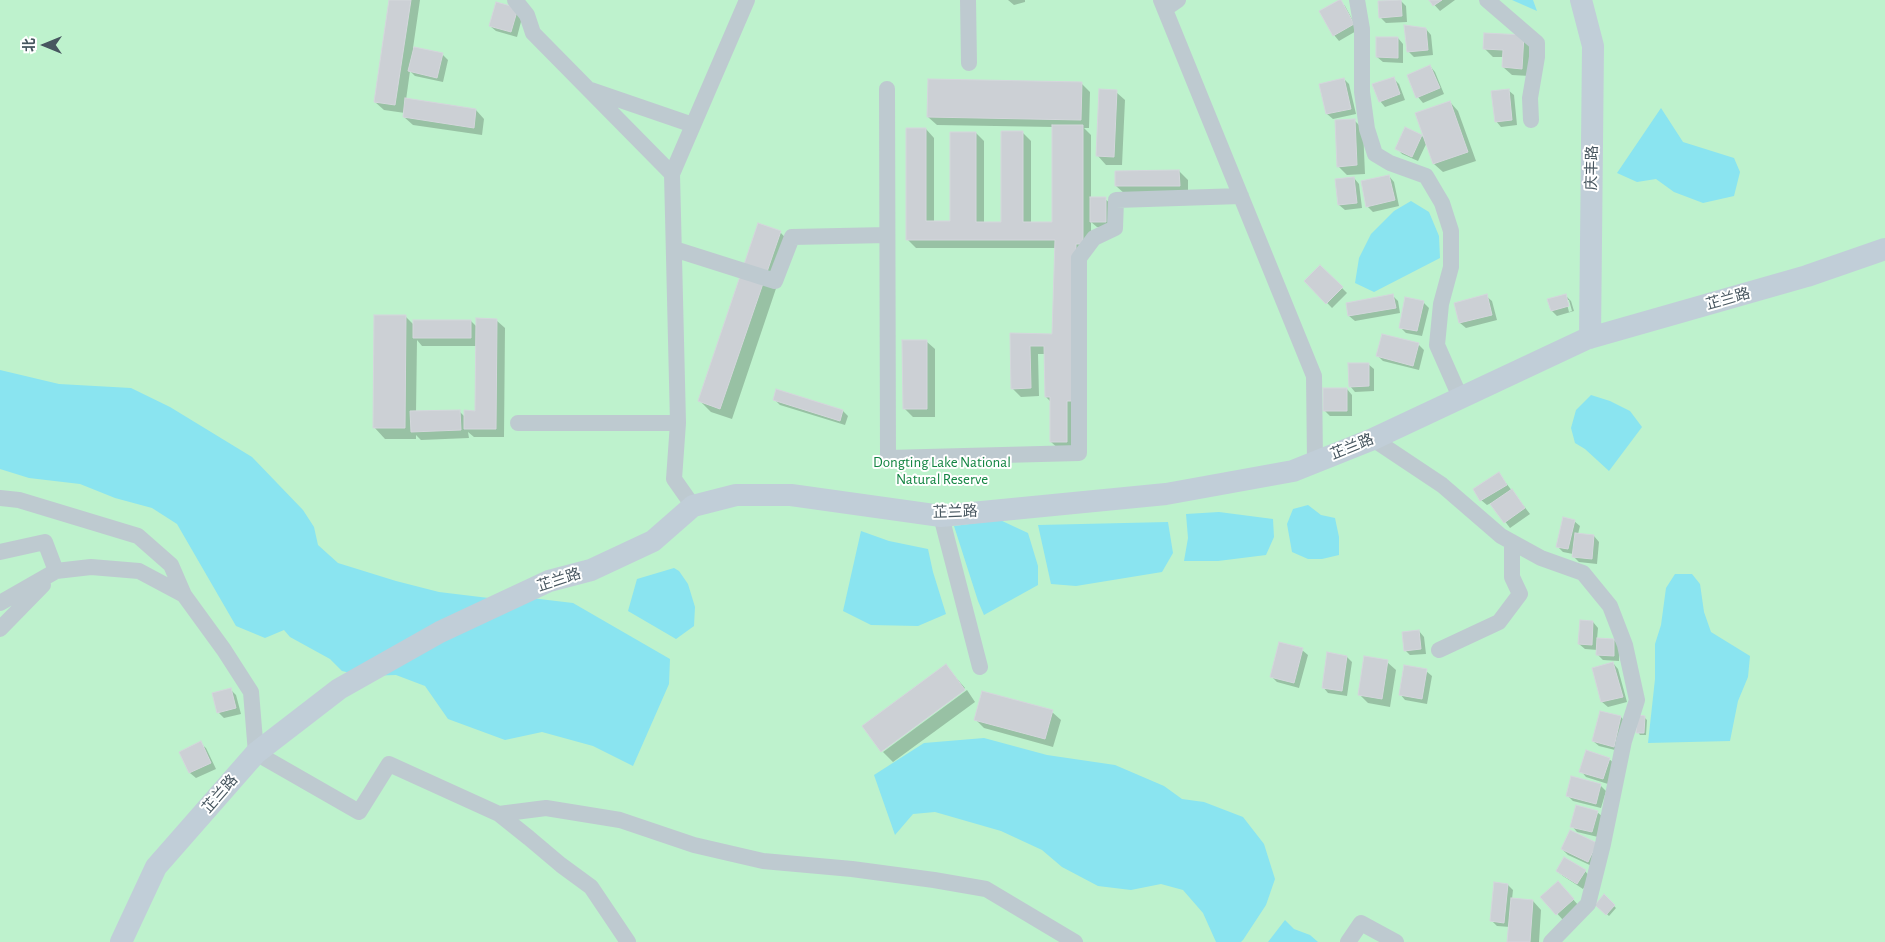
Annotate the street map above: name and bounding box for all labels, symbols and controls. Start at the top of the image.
north arrow [20,20,70,70]
text: 北 [23,38,37,52]
street label: 庆丰路 [1583,145,1601,191]
street label: 芷兰路 [1704,284,1752,314]
street label: 芷兰路 [1328,430,1376,464]
park label: Dongting Lake National Natural Reserve [873,453,1011,488]
street label: 芷兰路 [932,502,978,522]
street label: 芷兰路 [535,564,583,596]
street label: 芷兰路 [198,771,242,817]

